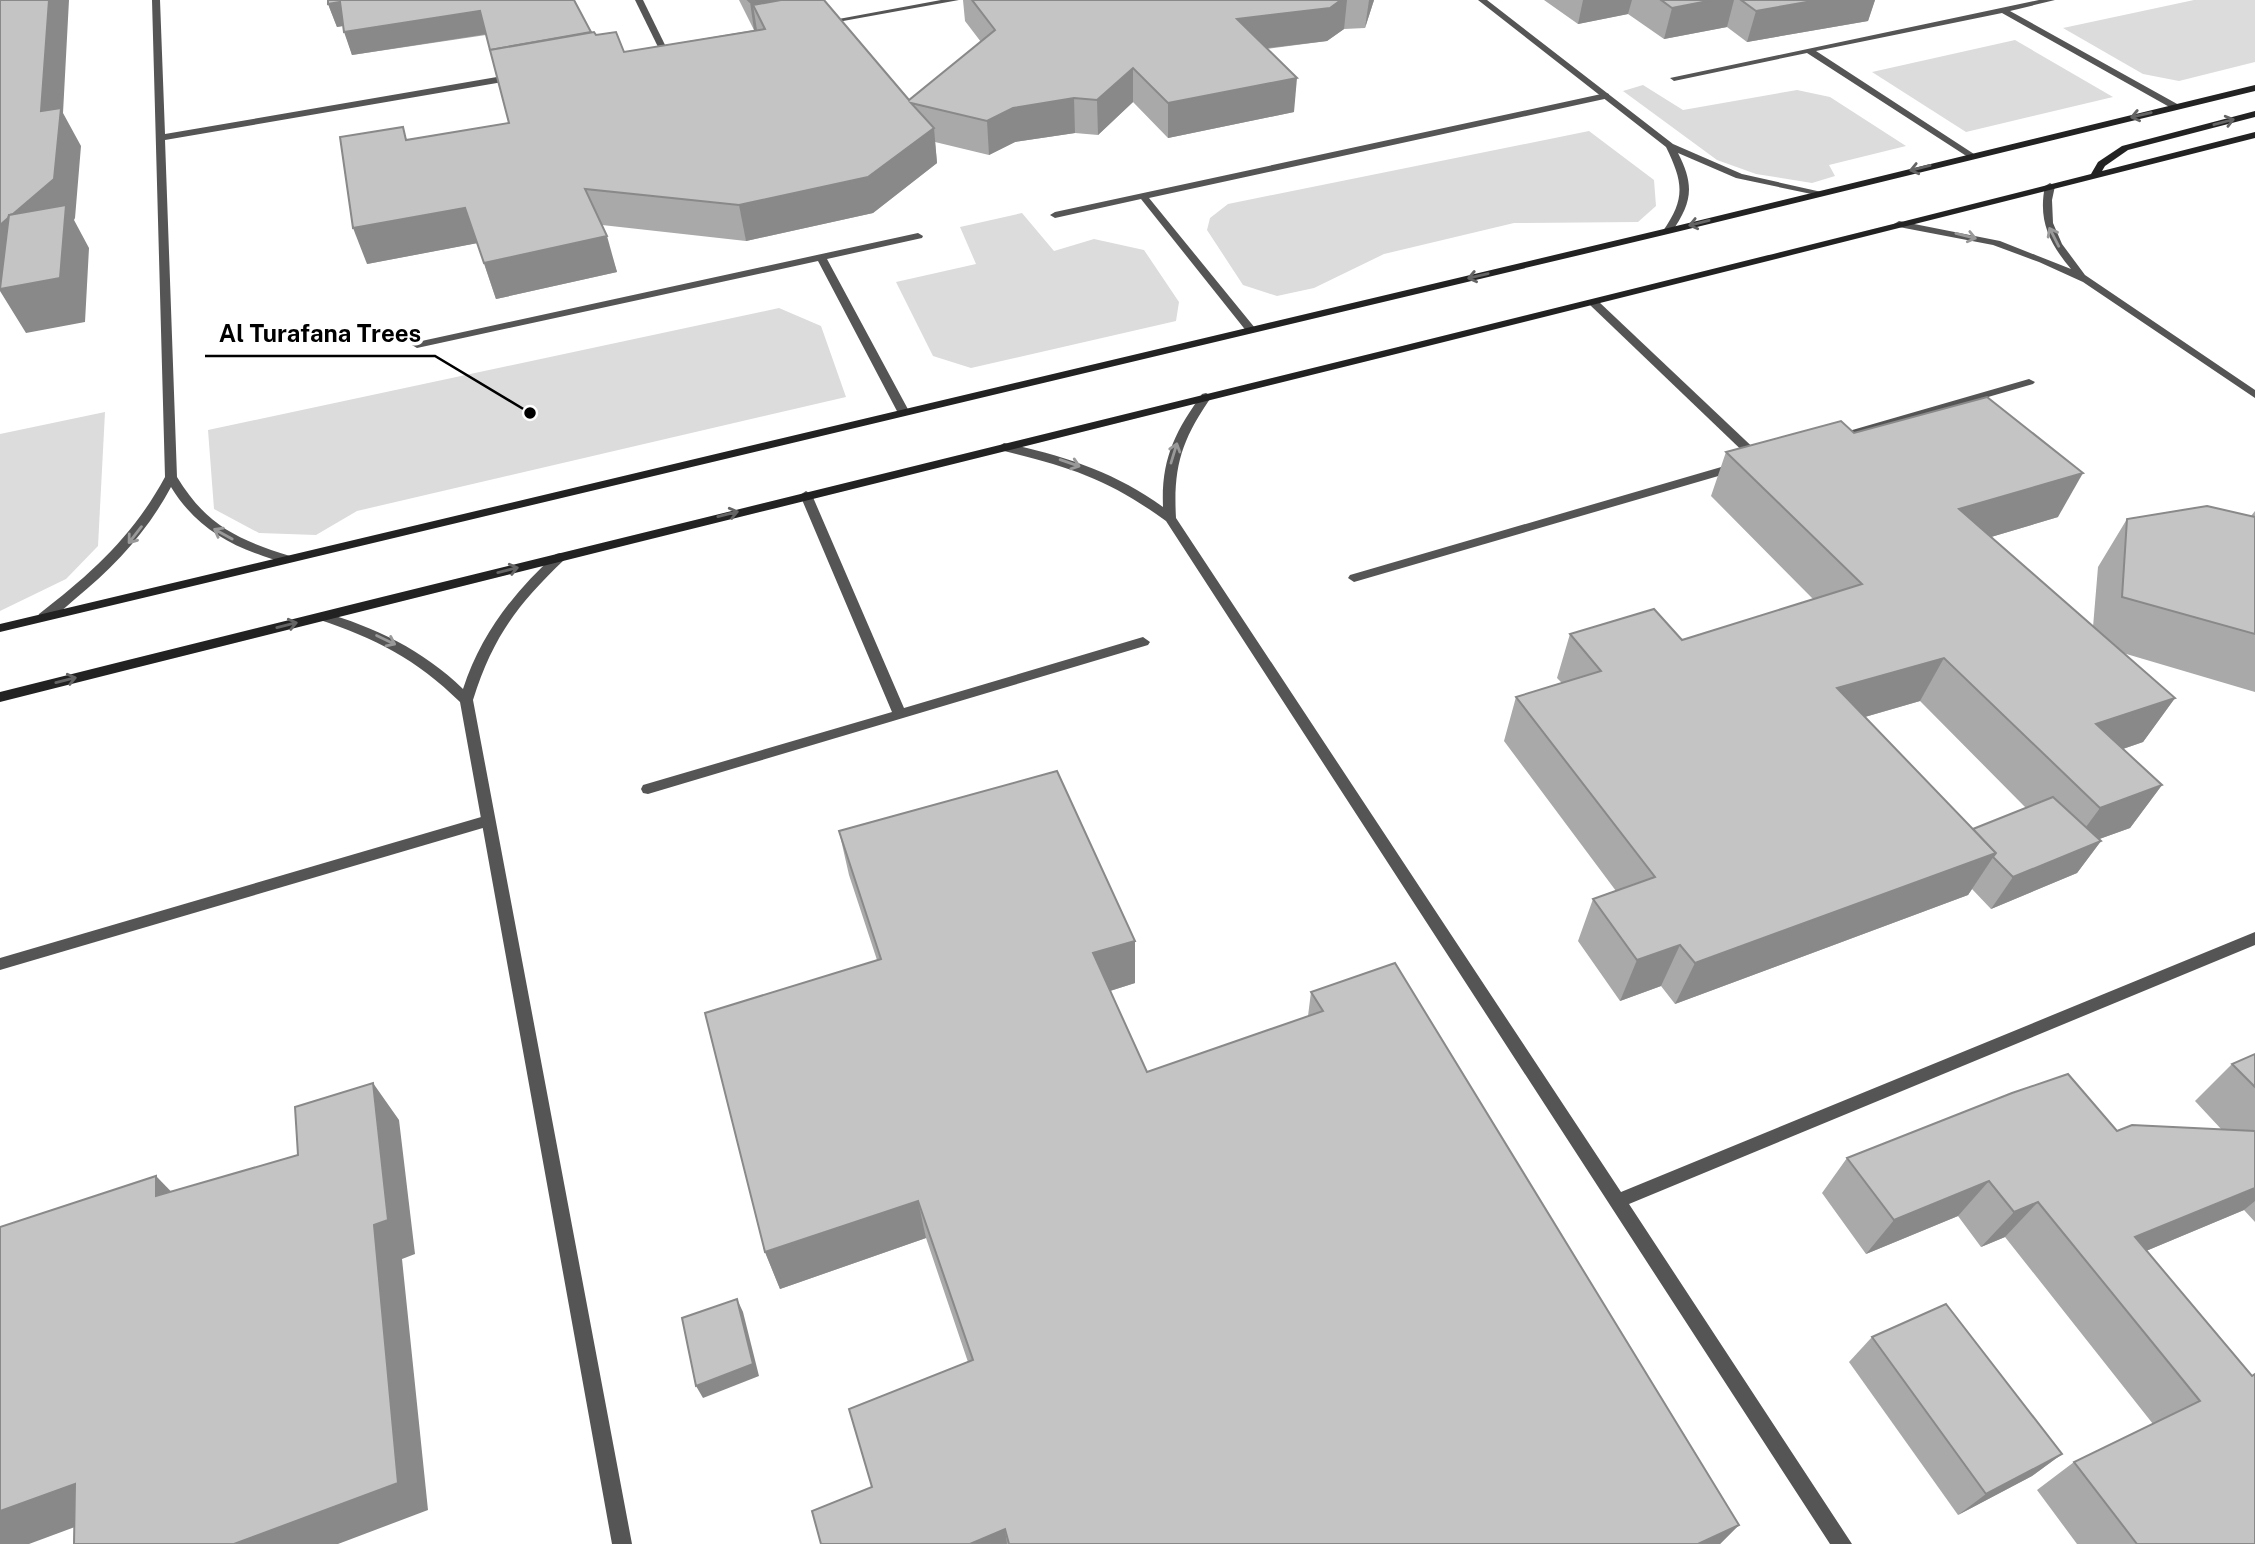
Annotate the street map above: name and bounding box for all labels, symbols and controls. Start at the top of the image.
one-way arrow [2130,109,2153,122]
one-way arrow [2212,115,2234,128]
one-way arrow [1909,162,1932,175]
one-way arrow [1688,217,1711,230]
one-way arrow [2047,227,2061,248]
one-way arrow [1954,230,1977,243]
one-way arrow [1467,270,1490,283]
callout: Al Turafana Trees [205,311,435,356]
text: Al Turafana Trees [219,319,421,347]
one-way arrow [1169,442,1182,464]
one-way arrow [1059,457,1081,470]
one-way arrow [716,507,739,520]
one-way arrow [128,525,143,544]
one-way arrow [213,527,234,540]
one-way arrow [496,563,518,576]
one-way arrow [275,618,298,631]
one-way arrow [375,633,396,647]
one-way arrow [54,673,77,686]

